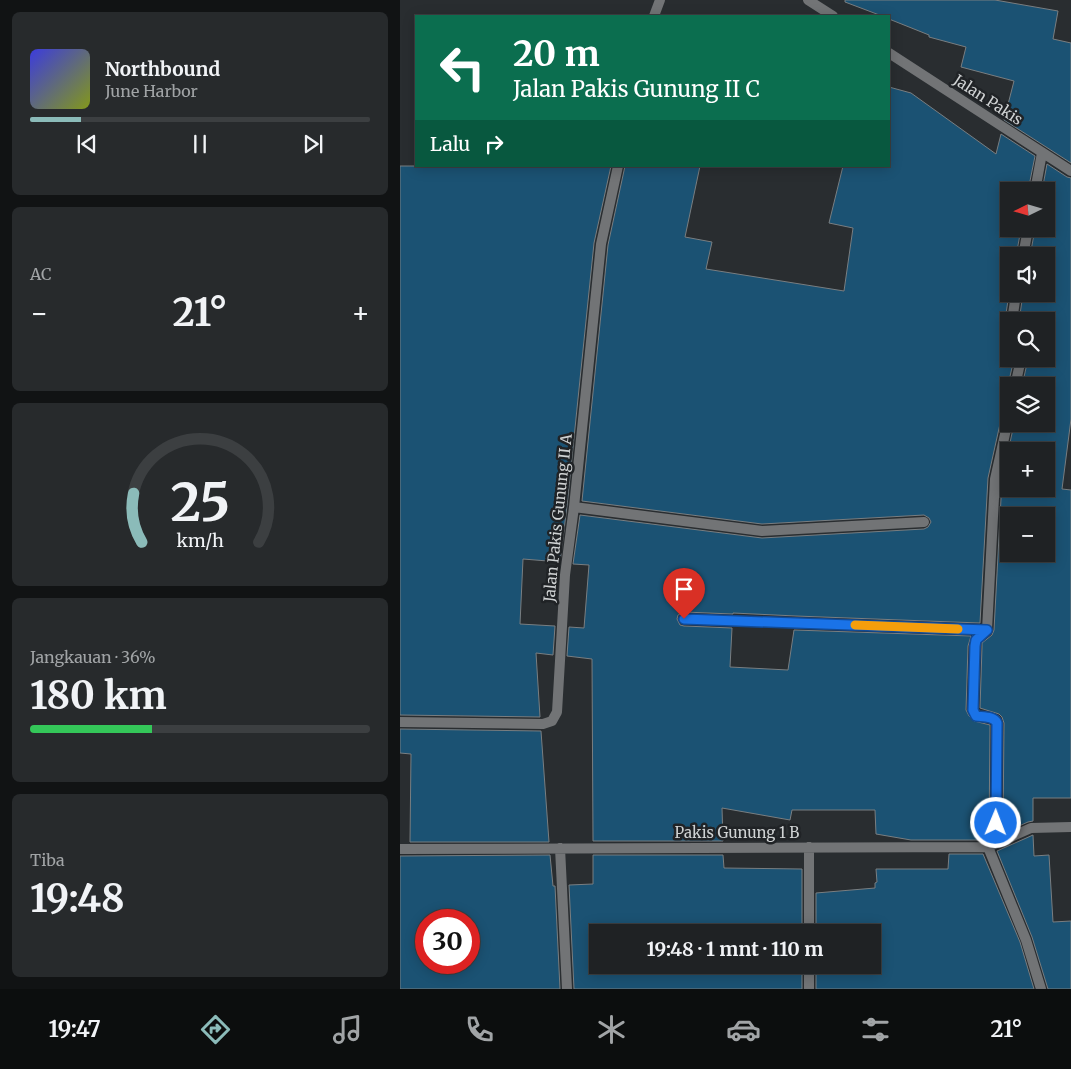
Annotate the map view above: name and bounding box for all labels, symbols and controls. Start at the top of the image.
text: 20 m [513,32,600,76]
icon: left [430,35,495,100]
text: Northbound [105,57,220,81]
street label: Jalan Pakis [949,70,1026,129]
text: Jalan Pakis Gunung II C [513,75,760,103]
text: June Harbor [105,81,198,101]
icon: previous [73,130,101,158]
icon: pause [186,130,214,158]
icon: next [299,130,327,158]
icon: right [480,130,508,158]
text: Lalu [430,132,470,156]
north arrow [1000,182,1055,238]
map controls [1000,182,1055,562]
button: sound [1000,247,1055,302]
text: AC [30,264,52,284]
text: 21° [173,289,227,336]
text: − [30,295,49,331]
text: + [351,295,370,331]
button: search [1000,312,1055,367]
button: layers [1000,377,1055,432]
street label: Jalan Pakis Gunung II A [539,432,576,604]
button: + [1000,442,1055,497]
text: 25 [170,470,230,535]
button: − [1000,507,1055,562]
text: km/h [176,529,224,552]
pin [663,568,705,619]
icon: arrive [670,575,698,603]
text: Jangkauan · 36% [30,647,156,667]
text: 180 km [30,672,167,719]
position arrow [969,796,1021,848]
street label: Pakis Gunung 1 B [675,823,799,842]
text: Tiba [30,850,65,870]
text: 19:48 [30,875,125,922]
speed limit sign: 30 [415,909,480,974]
text: 19:48 · 1 mnt · 110 m [647,937,823,961]
icon: directions [198,1012,233,1047]
icon: music [330,1012,365,1047]
icon: phone [462,1012,497,1047]
icon: climate [594,1012,629,1047]
icon: car [726,1012,761,1047]
icon: filters [858,1012,893,1047]
text: 19:47 [49,1015,101,1043]
text: 21° [991,1015,1022,1043]

